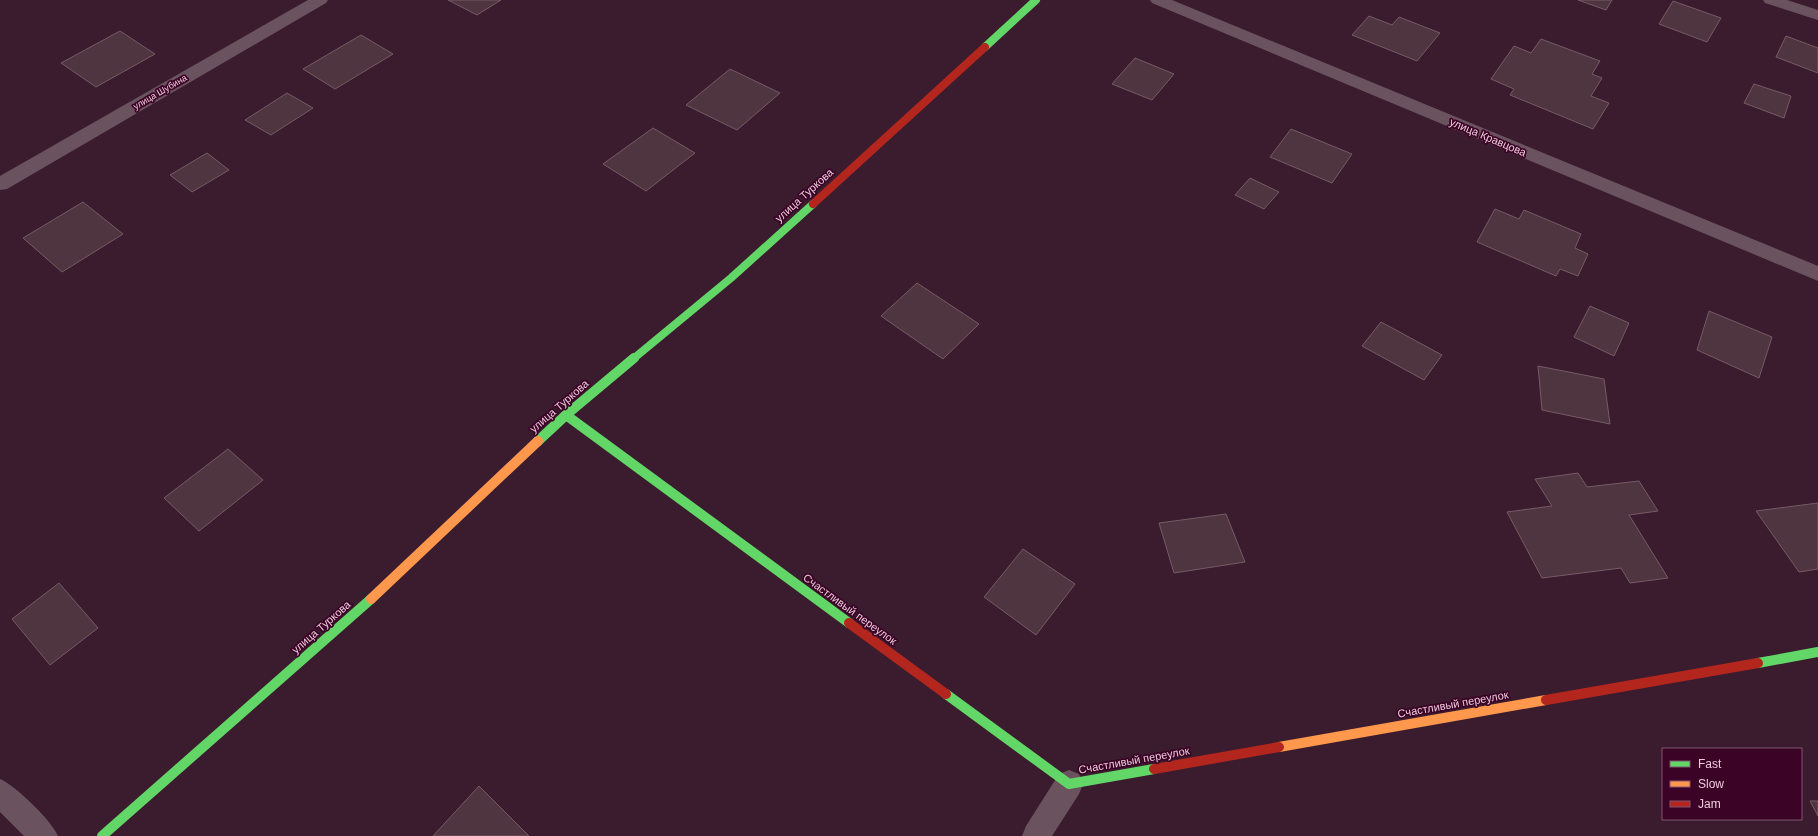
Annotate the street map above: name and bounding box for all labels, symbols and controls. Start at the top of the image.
street label: улица Шубина [131,73,189,111]
street label: улица Кравцова [1448,115,1529,159]
street label: улица Туркова [773,165,836,224]
street label: улица Туркова [527,377,591,435]
street label: Счастливый переулок [801,571,899,647]
street label: улица Туркова [289,598,353,656]
street label: Счастливый переулок [1397,688,1510,720]
street label: Счастливый переулок [1078,744,1191,776]
legend [1662,748,1802,820]
text: Fast [1698,757,1722,771]
text: Slow [1698,777,1724,791]
text: Jam [1698,797,1721,811]

